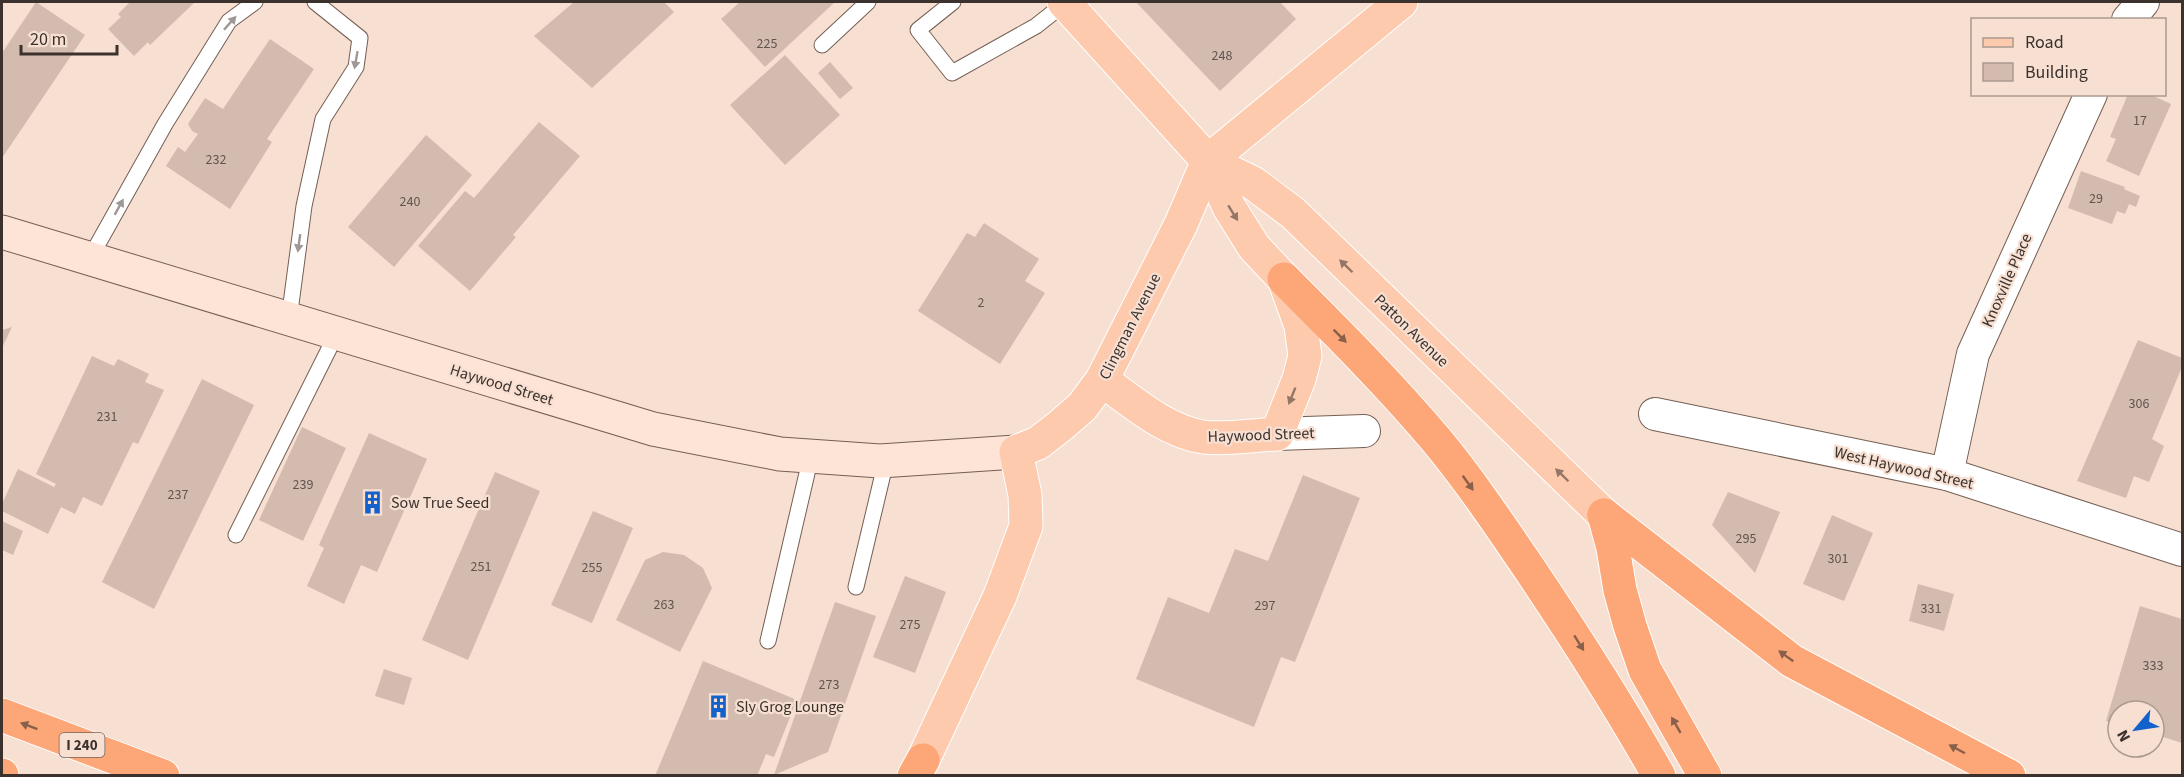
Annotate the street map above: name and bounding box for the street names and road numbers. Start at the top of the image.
street label: Knoxville Place [1976,230,2037,331]
street label: Clingman Avenue [1094,269,1166,383]
street label: Patton Avenue [1369,289,1454,372]
street label: Haywood Street [447,359,557,411]
street label: Haywood Street [1207,422,1315,448]
street label: West Haywood Street [1832,441,1976,495]
road number: I 240 [60,733,104,757]

